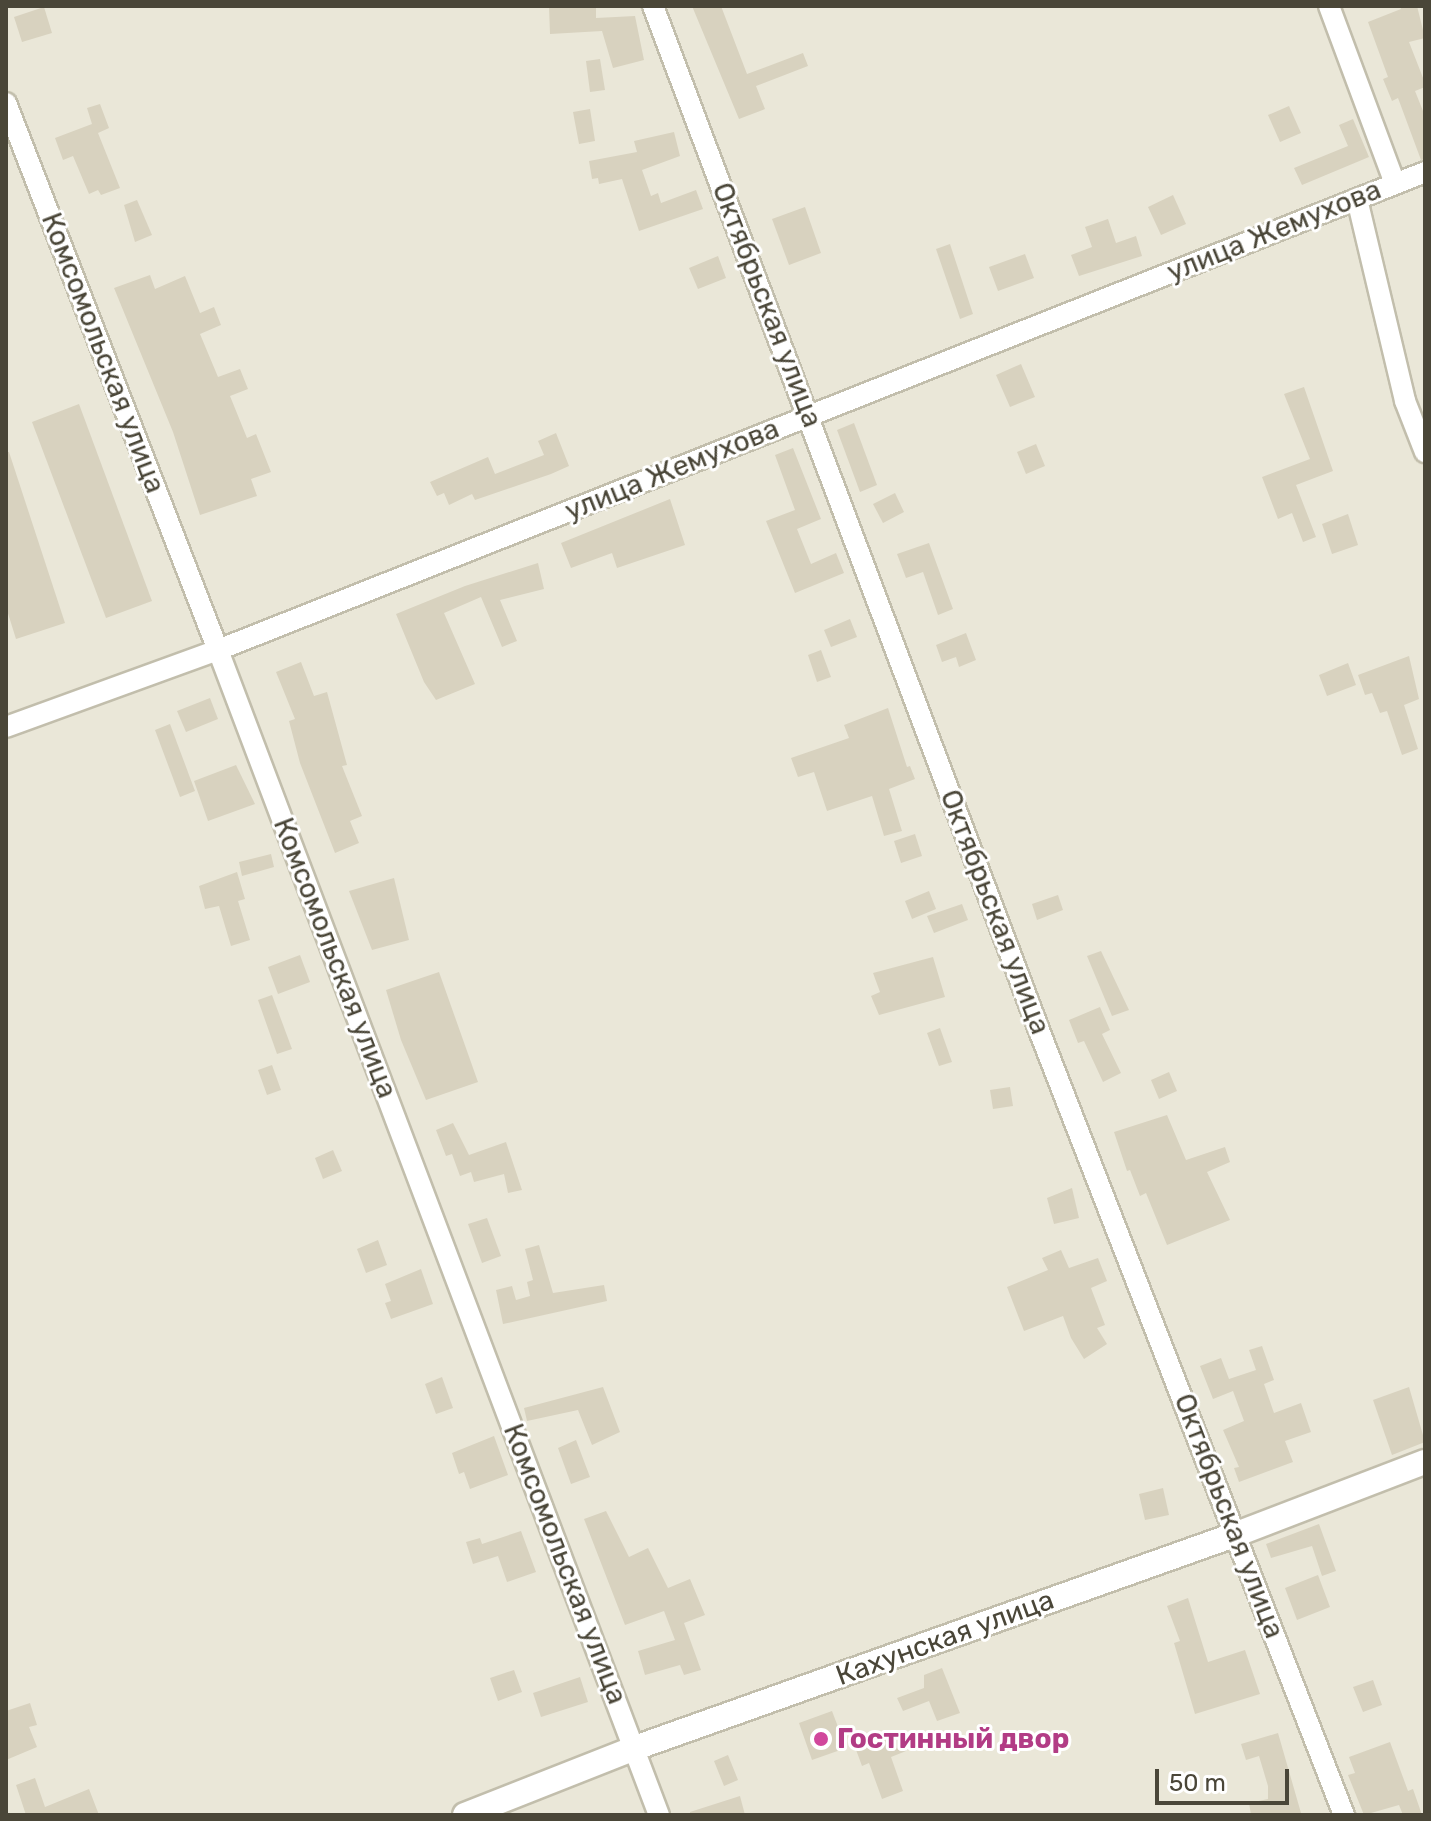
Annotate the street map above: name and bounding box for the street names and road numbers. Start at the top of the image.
street label: улица Жемухова [1162,173,1386,289]
street label: Октябрьская улица [705,178,829,432]
street label: Комсомольская улица [34,208,172,498]
street label: улица Жемухова [560,412,784,528]
street label: Октябрьская улица [933,785,1057,1039]
street label: Комсомольская улица [266,813,404,1103]
street label: Октябрьская улица [1167,1389,1291,1643]
street label: Комсомольская улица [496,1419,634,1709]
street label: Кахунская улица [831,1583,1059,1693]

